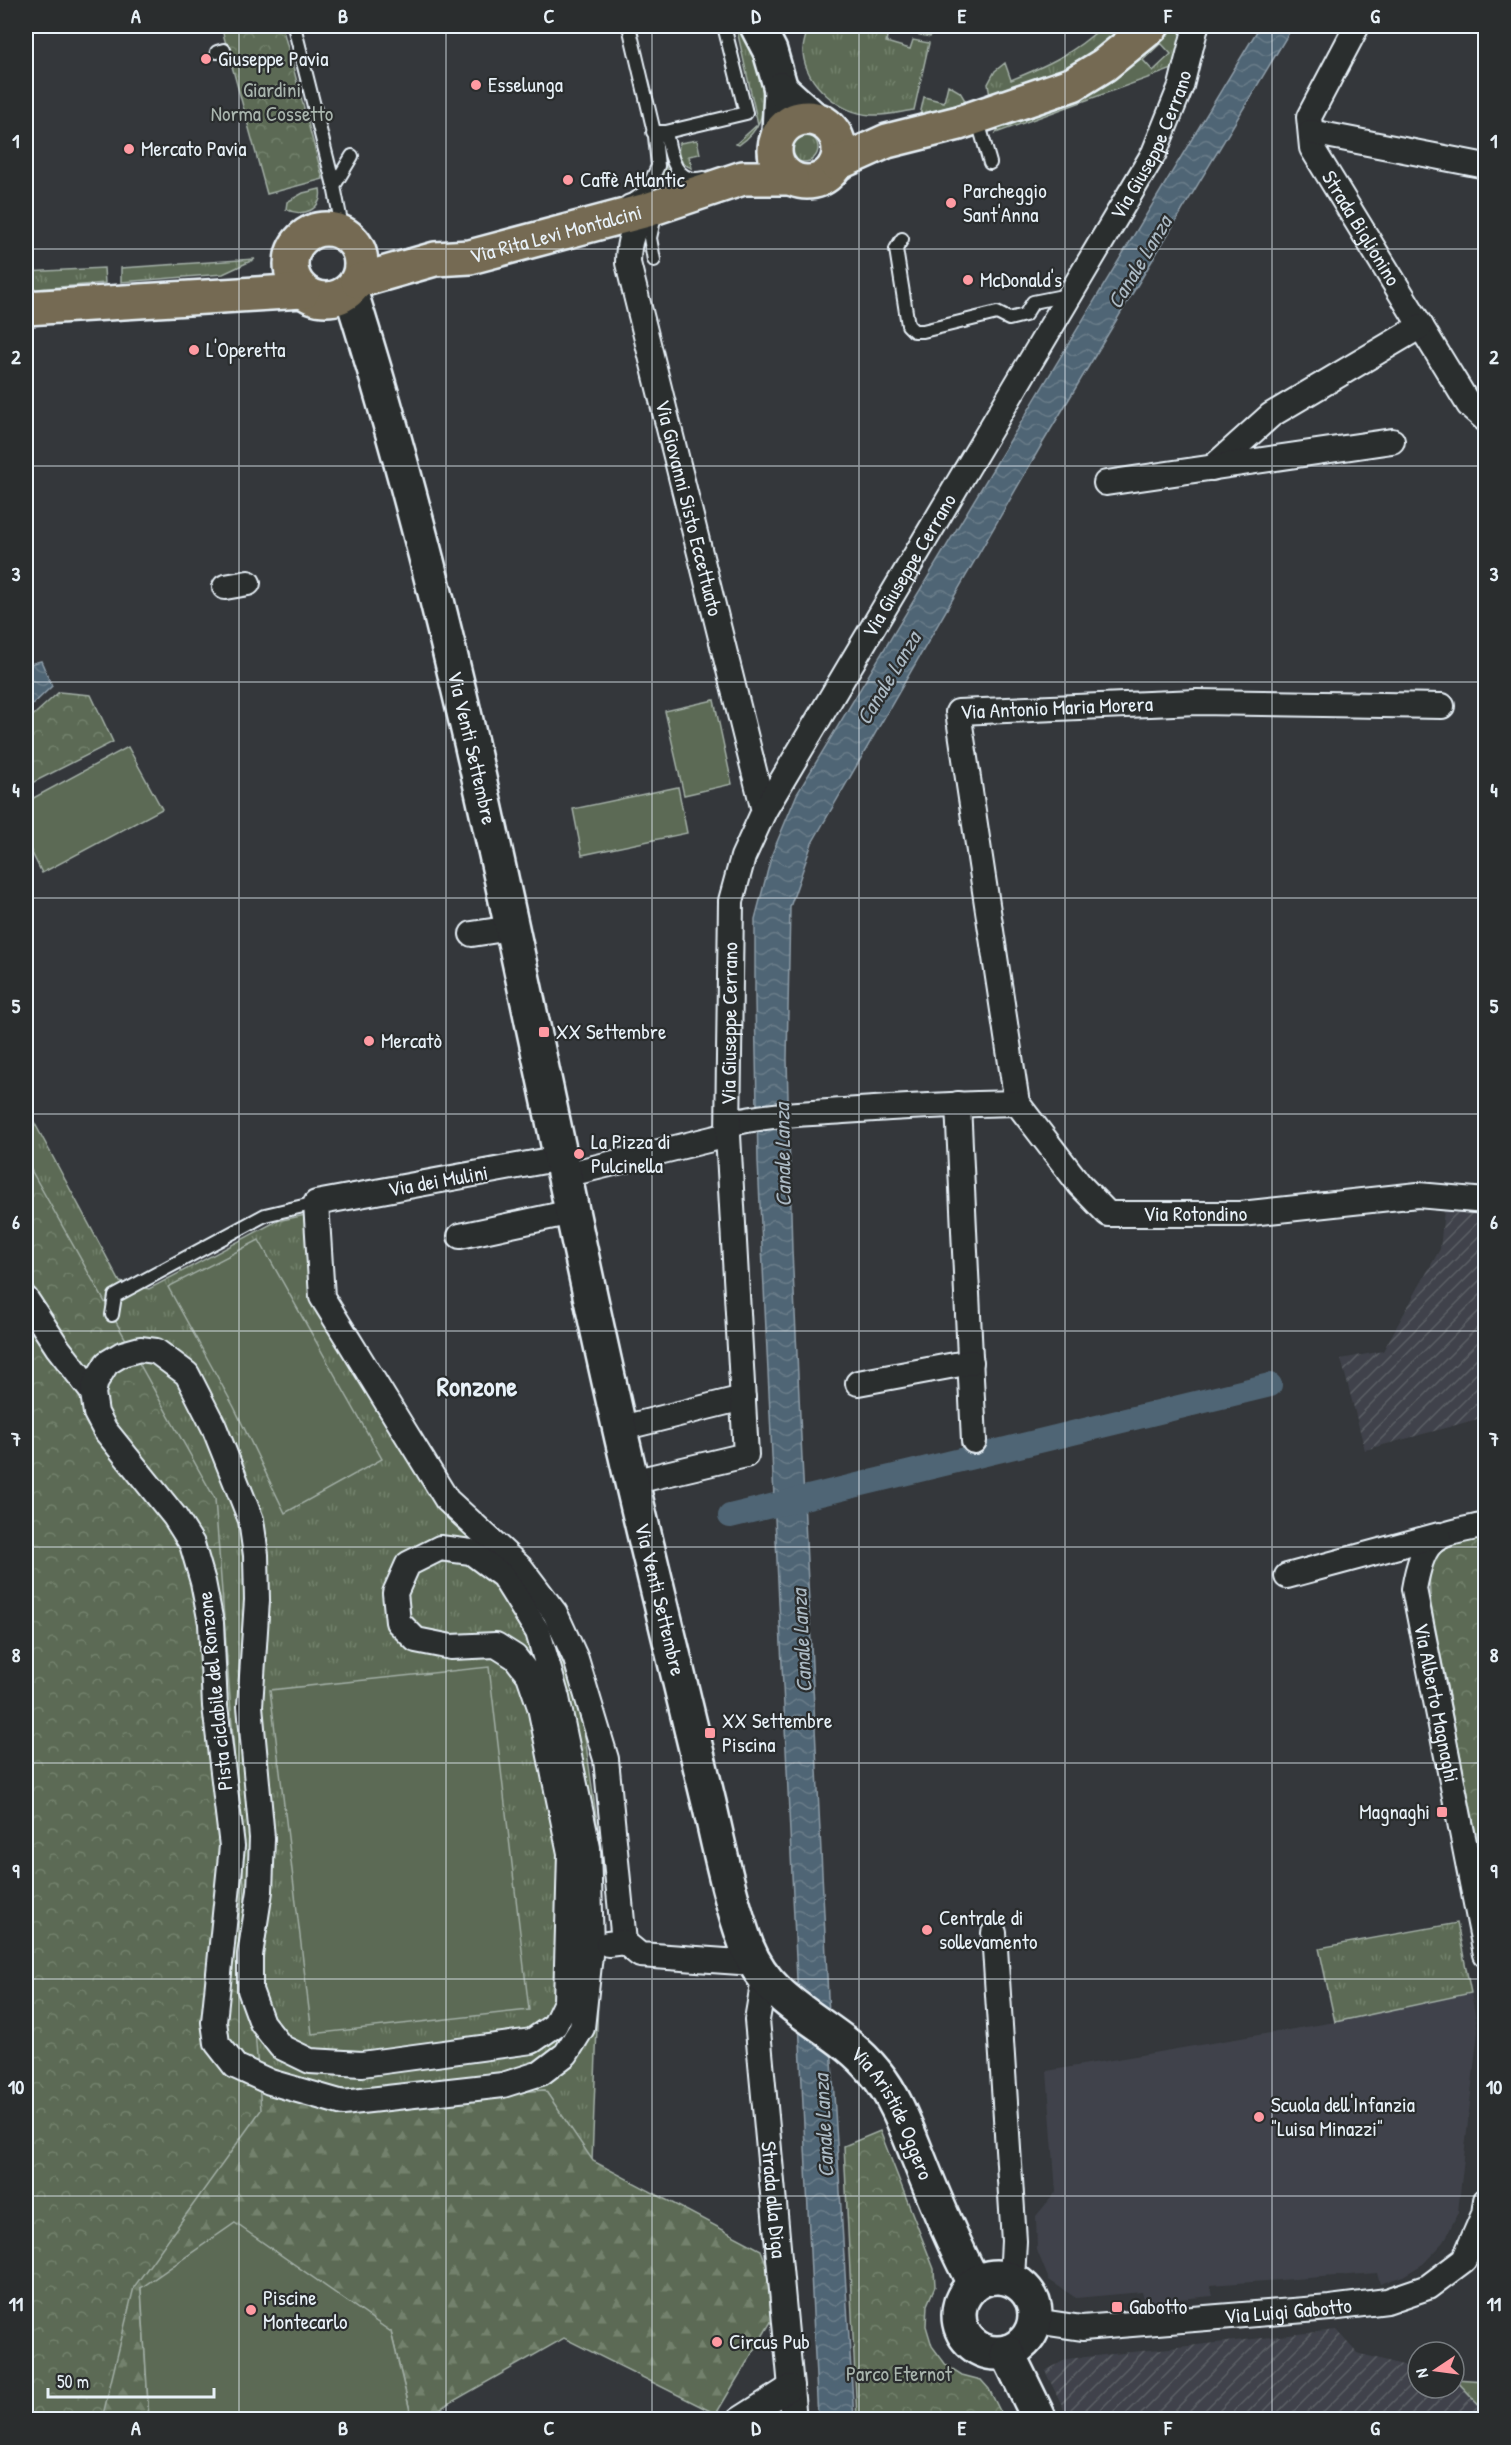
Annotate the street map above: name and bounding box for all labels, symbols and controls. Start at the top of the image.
text: A [131,2,141,29]
text: B [338,2,348,29]
text: C [544,2,555,29]
text: D [751,2,761,29]
text: E [958,2,967,29]
text: F [1163,2,1173,29]
text: G [1370,2,1380,29]
place label: Giuseppe Pavia [218,44,328,73]
marker: Giuseppe Pavia [199,52,213,66]
street label: Via Giuseppe Cerrano [1103,67,1198,225]
place label: Esselunga [488,70,563,99]
park label: Giardini Norma Cossetto [211,75,333,128]
marker: Esselunga [469,78,483,92]
text: 1 [12,127,20,154]
text: 1 [1490,127,1498,154]
place label: Mercato Pavia [141,134,247,163]
marker: Mercato Pavia [122,142,136,156]
place label: Caffè Atlantic [580,165,686,194]
street label: Strada Biglionino [1315,165,1408,291]
marker: Caffè Atlantic [561,173,575,187]
place label: Parcheggio Sant'Anna [963,176,1047,229]
marker: Parcheggio Sant'Anna [944,196,958,210]
street label: Via Rita Levi Montalcini [467,197,645,270]
water label: Canale Lanza [1099,208,1180,314]
place label: McDonald's [980,265,1062,294]
marker: McDonald's [961,273,975,287]
place label: L'Operetta [206,335,285,364]
text: 2 [11,343,21,370]
marker: L'Operetta [187,343,201,357]
text: 2 [1489,343,1499,370]
street label: Via Giovanni Sisto Eccettuato [648,397,730,619]
street label: Via Giuseppe Cerrano [855,488,963,643]
text: 3 [12,560,21,587]
text: 3 [1490,560,1499,587]
water label: Canale Lanza [848,624,929,730]
street label: Via Venti Settembre [441,668,504,827]
street label: Via Antonio Maria Morera [959,689,1153,726]
text: 4 [12,776,20,803]
text: 4 [1490,776,1498,803]
street label: Via Giuseppe Cerrano [713,942,744,1105]
text: 5 [12,992,21,1019]
text: 5 [1490,992,1499,1019]
place label: XX Settembre [556,1017,666,1046]
marker: XX Settembre [537,1025,551,1039]
place label: Mercatò [381,1026,442,1055]
marker: Mercatò [362,1034,376,1048]
water label: Canale Lanza [766,1101,798,1207]
place label: La Pizza di Pulcinella [591,1127,671,1180]
marker: La Pizza di Pulcinella [572,1147,586,1161]
street label: Via dei Mulini [386,1157,490,1204]
street label: Via Rotondino [1143,1198,1248,1228]
text: 6 [12,1208,20,1235]
text: 6 [1490,1208,1498,1235]
district label: Ronzone [437,1368,518,1404]
text: 7 [10,1425,21,1452]
text: 7 [1488,1425,1499,1452]
street label: Via Venti Settembre [628,1520,693,1679]
water label: Canale Lanza [783,1586,819,1694]
street label: Pista ciclabile del Ronzone [190,1590,239,1792]
street label: Via Alberto Magnaghi [1407,1620,1467,1785]
text: 8 [12,1641,21,1668]
text: 8 [1490,1641,1499,1668]
place label: XX Settembre Piscina [722,1706,832,1759]
marker: XX Settembre Piscina [703,1726,717,1740]
place label: Magnaghi [1359,1797,1430,1826]
marker: Magnaghi [1435,1805,1449,1819]
text: 9 [12,1857,20,1884]
text: 9 [1490,1857,1498,1884]
place label: Centrale di sollevamento [939,1903,1037,1956]
marker: Centrale di sollevamento [920,1923,934,1937]
street label: Via Aristide Oggero [844,2039,941,2184]
water label: Canale Lanza [805,2071,841,2179]
text: 10 [8,2073,24,2100]
text: 10 [1486,2073,1502,2100]
place label: Scuola dell'Infanzia "Luisa Minazzi" [1271,2090,1415,2143]
marker: Scuola dell'Infanzia "Luisa Minazzi" [1252,2110,1266,2124]
street label: Strada alla Diga [754,2140,794,2259]
place label: Piscine Montecarlo [263,2283,348,2336]
text: 11 [9,2290,23,2317]
street label: Via Luigi Gabotto [1223,2290,1353,2330]
text: 11 [1487,2290,1501,2317]
place label: Gabotto [1129,2292,1187,2321]
marker: Gabotto [1110,2300,1124,2314]
marker: Piscine Montecarlo [244,2303,258,2317]
place label: Circus Pub [729,2327,810,2356]
marker: Circus Pub [710,2335,724,2349]
north arrow [1406,2340,1466,2400]
park label: Parco Eternot [846,2359,953,2388]
scale bar [48,2361,214,2399]
text: N [1410,2366,1433,2380]
text: 50 m [57,2369,89,2394]
text: A [131,2414,141,2441]
text: B [338,2414,348,2441]
text: C [544,2414,555,2441]
text: D [751,2414,761,2441]
text: E [958,2414,967,2441]
text: F [1163,2414,1173,2441]
text: G [1370,2414,1380,2441]

